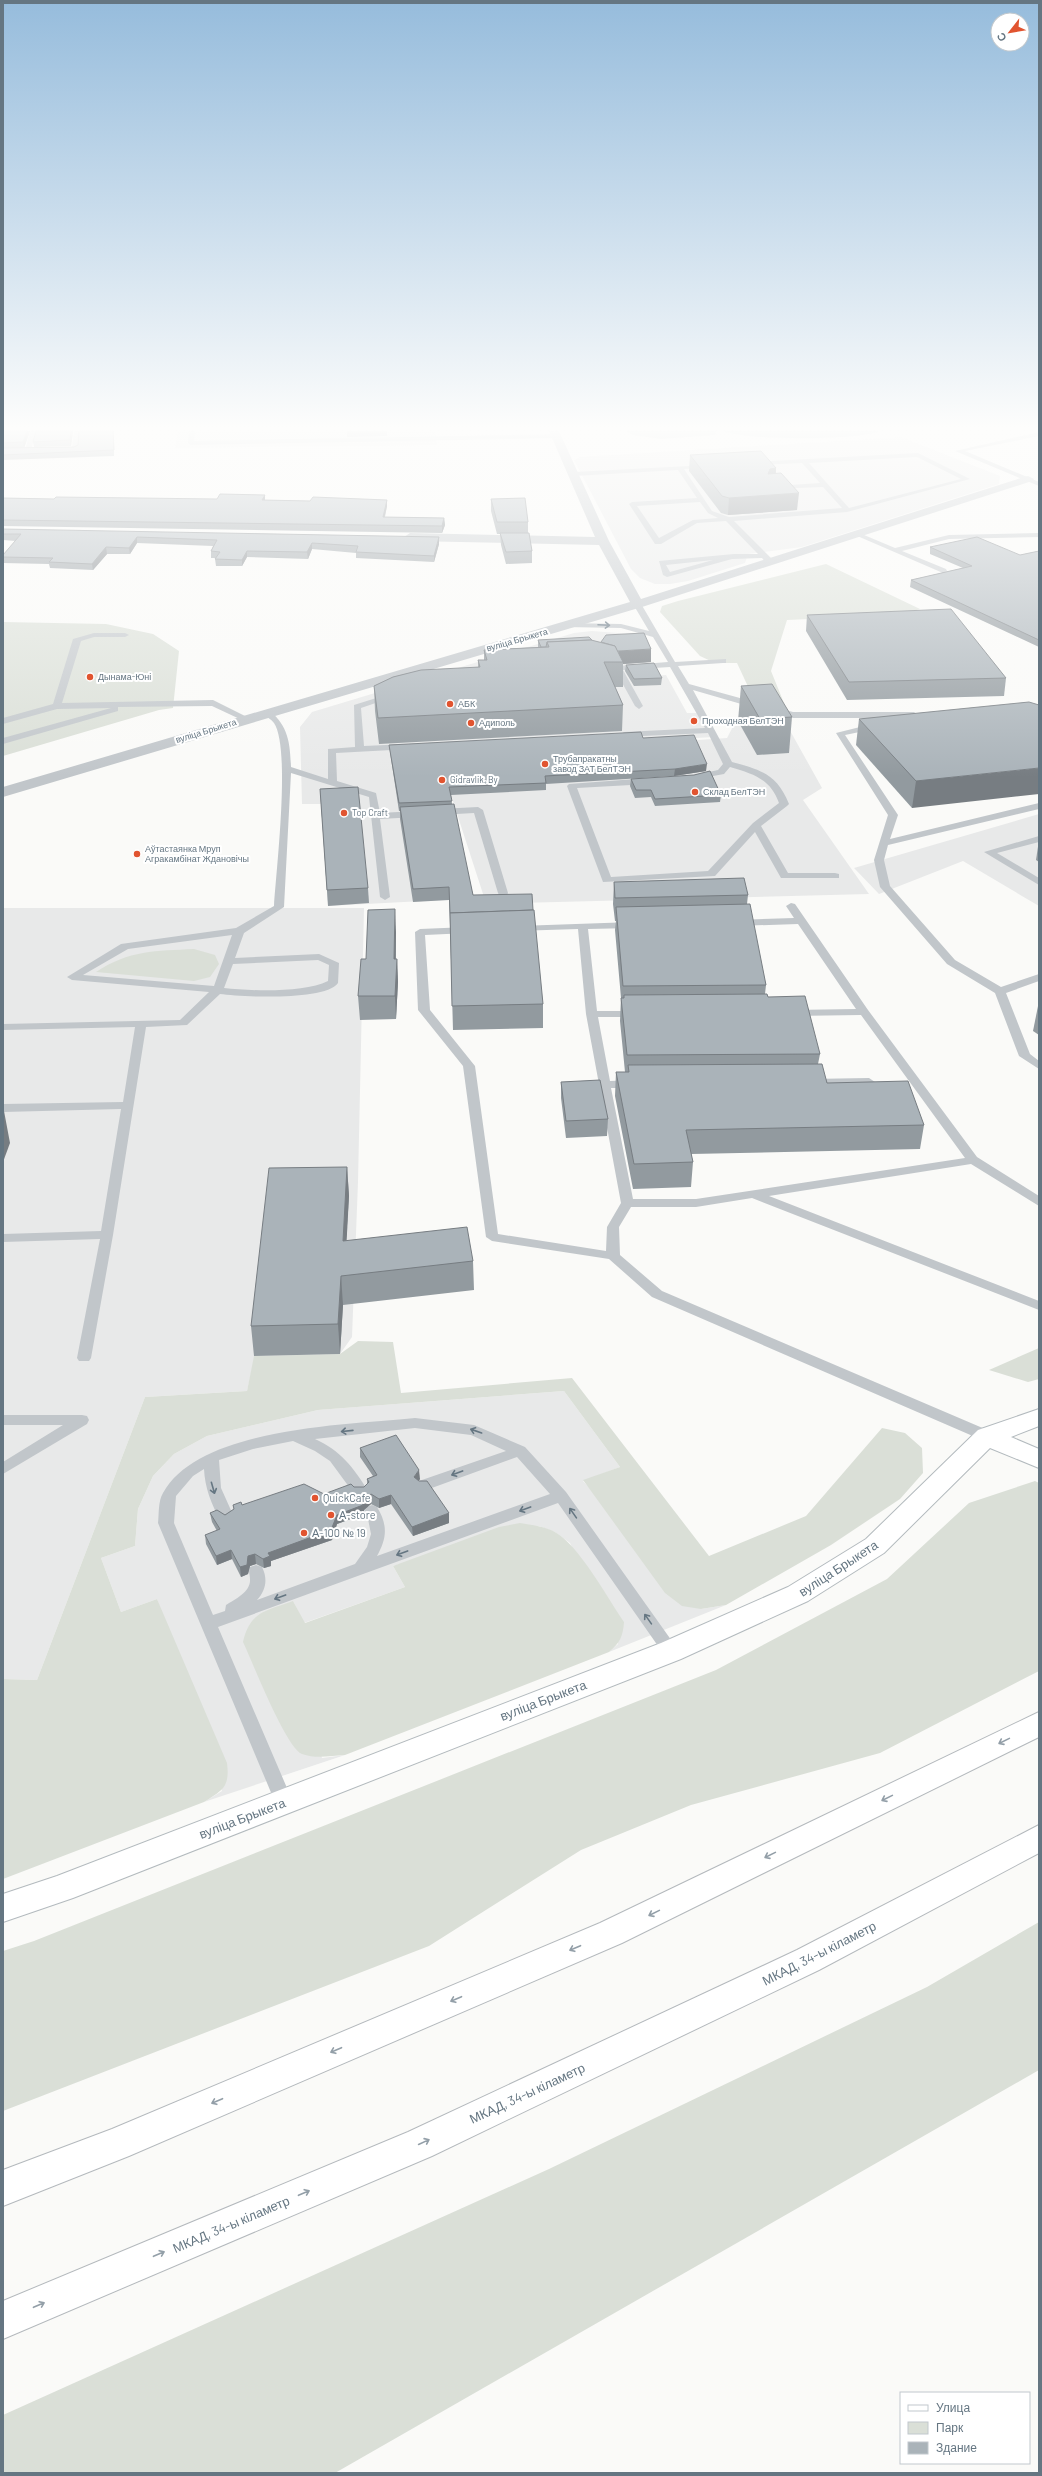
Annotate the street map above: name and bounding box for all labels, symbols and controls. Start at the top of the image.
north arrow [990,12,1030,52]
text: С [993,31,1009,44]
one-way arrow [597,621,610,628]
street label: вуліца Брыкета [485,626,549,654]
place label: Дынама-Юні [98,671,151,682]
marker: Дынама-Юні [85,672,95,682]
place label: АБК [458,698,476,709]
marker: АБК [445,699,455,709]
place label: Проходная БелТЭН [702,715,784,726]
street label: вуліца Брыкета [174,716,238,745]
marker: Проходная БелТЭН [689,716,699,726]
place label: Адиполь [479,717,515,728]
marker: Адиполь [466,718,476,728]
place label: Трубапракатны завод ЗАТ БелТЭН [553,753,631,774]
marker: Трубапракатны завод ЗАТ БелТЭН [540,759,550,769]
place label: Gidravlik. By [450,774,498,785]
marker: Gidravlik. By [437,775,447,785]
place label: Склад БелТЭН [703,786,765,797]
marker: Склад БелТЭН [690,787,700,797]
place label: Top Craft [352,807,388,818]
marker: Top Craft [339,808,349,818]
place label: Аўтастаянка Мруп Агракамбінат Ждановічы [145,843,249,864]
marker: Аўтастаянка Мруп Агракамбінат Ждановічы [132,849,142,859]
one-way arrow [341,1427,354,1434]
one-way arrow [470,1427,482,1435]
one-way arrow [451,1470,463,1478]
one-way arrow [210,1482,217,1495]
place label: QuickCafe [323,1491,371,1504]
marker: QuickCafe [310,1493,320,1503]
one-way arrow [519,1505,531,1513]
one-way arrow [569,1507,577,1518]
place label: А-store [339,1508,376,1521]
marker: А-store [326,1510,336,1520]
place label: А-100 № 19 [312,1526,366,1539]
marker: А-100 № 19 [299,1528,309,1538]
street label: вуліца Брыкета [795,1536,881,1600]
one-way arrow [396,1550,409,1557]
one-way arrow [275,1594,287,1602]
one-way arrow [644,1614,652,1625]
street label: вуліца Брыкета [497,1676,589,1724]
one-way arrow [998,1738,1010,1745]
street label: вуліца Брыкета [196,1794,288,1842]
one-way arrow [881,1795,893,1802]
one-way arrow [765,1852,777,1860]
one-way arrow [648,1909,660,1917]
street label: МКАД, 34-ы кіламетр [759,1917,879,1989]
one-way arrow [570,1945,582,1953]
one-way arrow [450,1996,462,2004]
one-way arrow [331,2047,343,2055]
street label: МКАД, 34-ы кіламетр [467,2059,587,2127]
one-way arrow [211,2098,223,2106]
one-way arrow [418,2138,430,2145]
one-way arrow [298,2189,310,2196]
street label: МКАД, 34-ы кіламетр [170,2192,292,2256]
one-way arrow [152,2250,164,2258]
one-way arrow [32,2301,44,2308]
legend [900,2392,1030,2464]
text: Улица [936,2400,970,2415]
text: Парк [936,2420,964,2435]
text: Здание [936,2440,977,2455]

